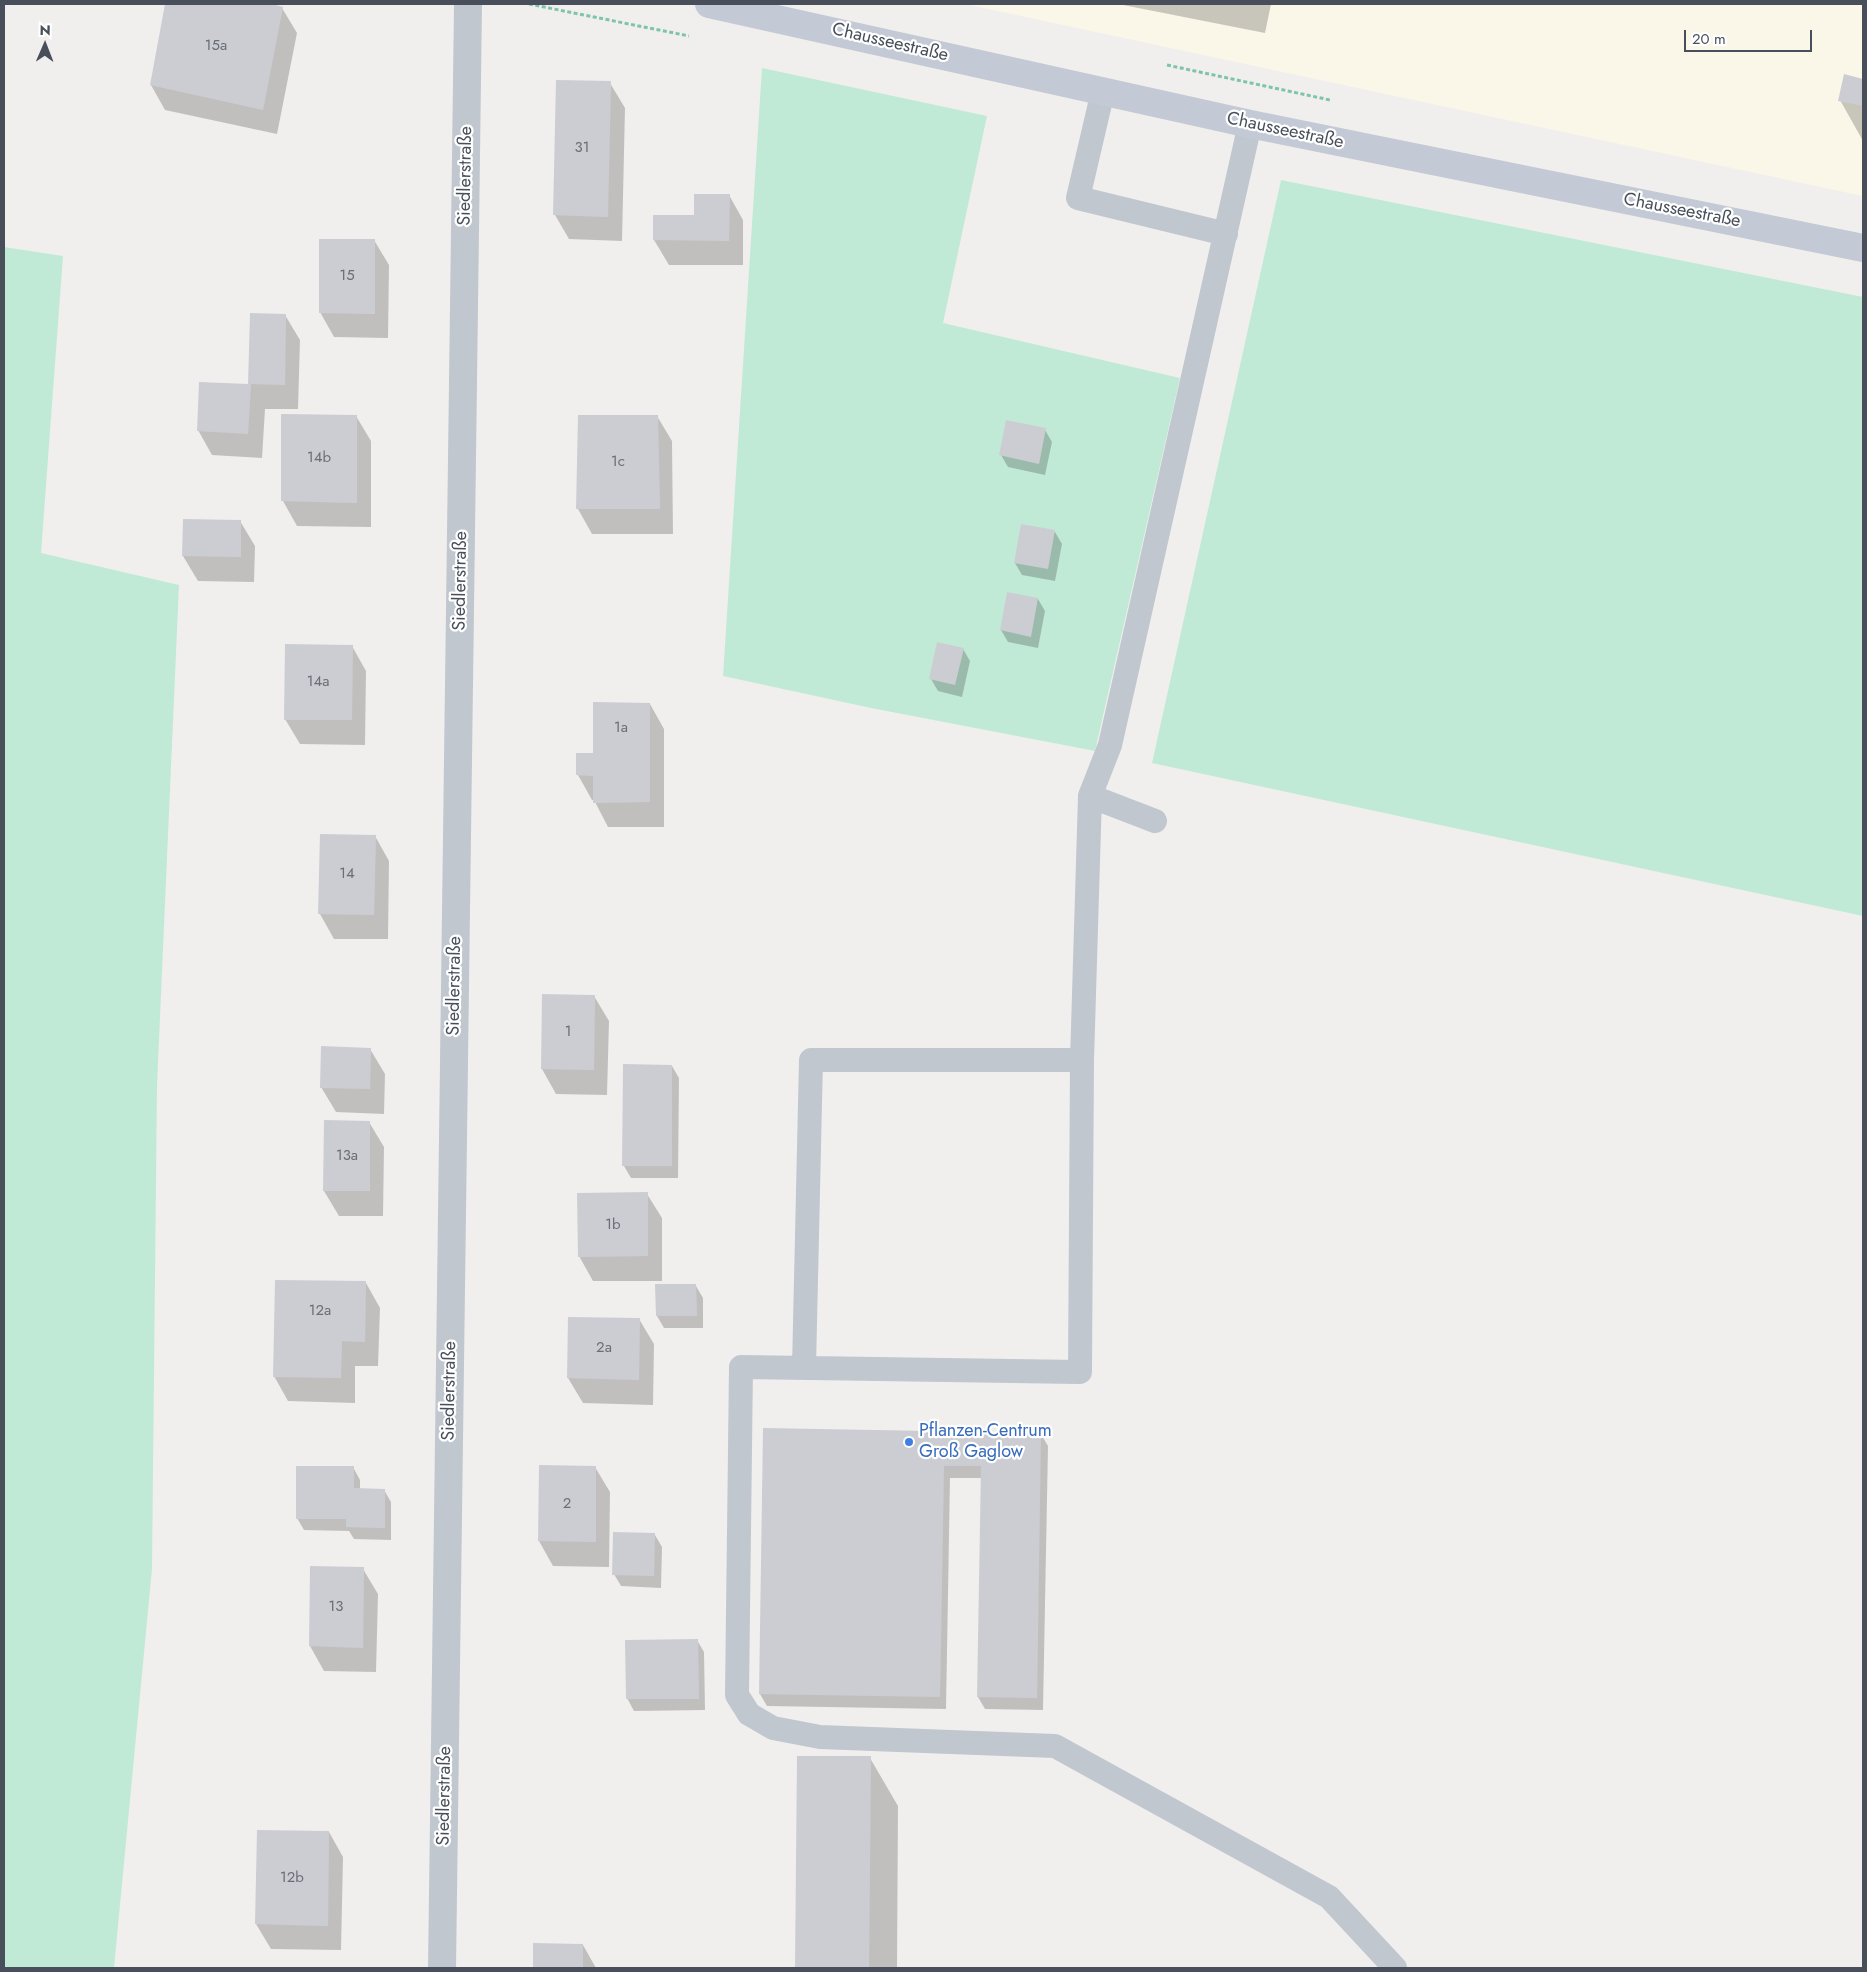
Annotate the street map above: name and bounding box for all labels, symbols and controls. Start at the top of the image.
street label: Chausseestraße [830,19,950,67]
north arrow [20,20,70,70]
text: N [40,20,51,40]
scale bar [1687,20,1814,52]
text: 20 m [1692,28,1726,50]
house number: 15a [205,37,227,55]
street label: Chausseestraße [1225,108,1345,154]
street label: Siedlerstraße [454,126,478,226]
house number: 31 [575,139,589,157]
street label: Chausseestraße [1622,189,1742,233]
house number: 15 [339,267,355,285]
house number: 14b [307,449,331,467]
house number: 1c [611,453,625,471]
street label: Siedlerstraße [449,531,473,631]
house number: 14a [307,673,329,691]
house number: 1a [614,719,628,737]
house number: 14 [339,865,355,883]
street label: Siedlerstraße [443,936,467,1036]
house number: 1 [565,1023,571,1041]
house number: 13a [336,1147,358,1165]
house number: 1b [605,1216,621,1234]
house number: 12a [309,1302,331,1320]
house number: 2a [596,1339,612,1357]
street label: Siedlerstraße [438,1341,462,1441]
place label: Pflanzen-Centrum Groß Gaglow [919,1421,1052,1464]
marker: Pflanzen-Centrum Groß Gaglow [903,1436,915,1448]
house number: 2 [563,1495,571,1513]
house number: 13 [329,1598,343,1616]
street label: Siedlerstraße [433,1746,457,1846]
house number: 12b [280,1869,304,1887]

